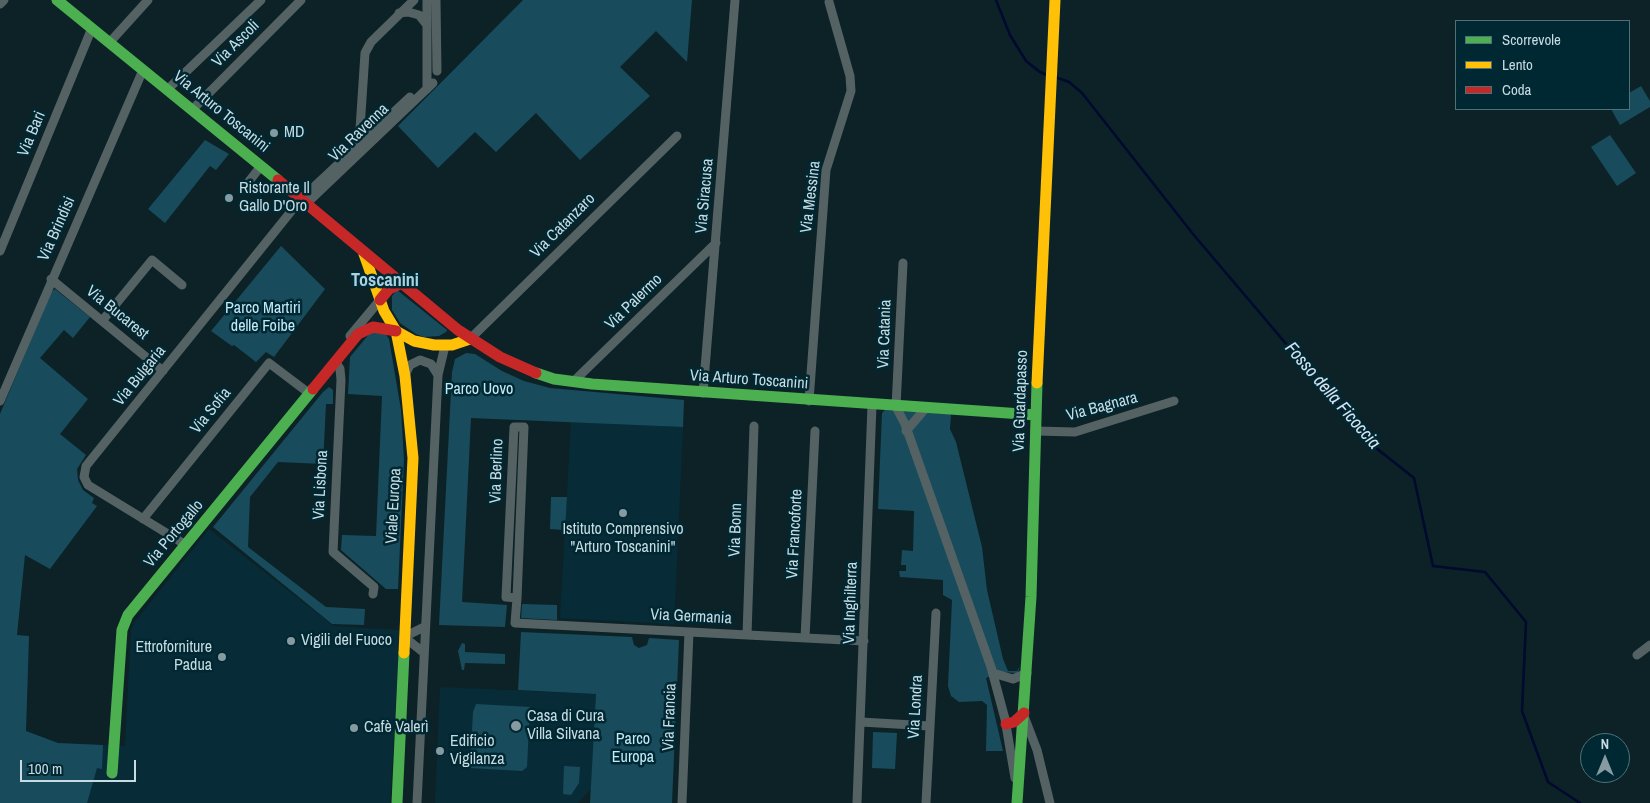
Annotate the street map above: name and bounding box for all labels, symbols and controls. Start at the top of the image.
street label: Via Ascoli [208,16,264,72]
legend [1455,20,1630,110]
text: Scorrevole [1502,29,1561,50]
text: Lento [1502,54,1533,75]
street label: Via Arturo Toscanini [169,67,273,157]
text: Coda [1502,79,1531,100]
street label: Via Ravenna [325,100,393,166]
street label: Via Bari [14,109,50,159]
place label: MD [284,123,304,143]
marker: MD [268,127,280,139]
street label: Via Siracusa [692,158,718,234]
street label: Via Messina [797,160,825,234]
place label: Ristorante Il Gallo D'Oro [239,179,310,217]
street label: Via Catanzaro [527,190,599,262]
marker: Ristorante Il Gallo D'Oro [223,192,235,204]
street label: Via Brindisi [34,194,80,264]
district label: Toscanini [351,270,419,292]
street label: Via Palermo [601,270,667,334]
street label: Via Bucarest [82,282,152,344]
park label: Parco Martiri delle Foibe [225,299,301,337]
street label: Via Catania [874,299,896,369]
water label: Fosso della Ficoccia [1280,338,1384,454]
street label: Via Bulgaria [110,342,170,410]
street label: Via Guardapasso [1010,350,1032,452]
street label: Via Arturo Toscanini [689,366,809,394]
park label: Parco Uovo [445,380,513,400]
street label: Via Sofia [187,384,235,438]
street label: Via Bagnara [1064,388,1140,426]
street label: Via Berlino [486,438,508,504]
street label: Via Lisbona [310,450,332,520]
street label: Viale Europa [382,468,406,544]
street label: Via Francoforte [783,488,807,580]
street label: Via Portogallo [140,496,208,572]
street label: Via Bonn [725,503,747,557]
marker: Istituto Comprensivo "Arturo Toscanini" [617,507,629,519]
place label: Istituto Comprensivo "Arturo Toscanini" [562,520,684,558]
street label: Via Inghilterra [840,562,862,644]
street label: Via Germania [650,605,732,629]
place label: Vigili del Fuoco [301,631,392,651]
marker: Vigili del Fuoco [285,635,297,647]
place label: Ettroforniture Padua [135,638,212,676]
marker: Ettroforniture Padua [216,651,228,663]
street label: Via Londra [905,675,927,739]
street label: Via Francia [659,683,681,751]
place label: Casa di Cura Villa Silvana [527,707,604,745]
place label: Cafè Valerì [364,718,429,738]
marker: Casa di Cura Villa Silvana [509,719,523,733]
marker: Cafè Valerì [348,722,360,734]
park label: Parco Europa [612,730,654,768]
place label: Edificio Vigilanza [450,732,504,770]
north arrow [1580,733,1630,783]
text: N [1601,735,1609,753]
marker: Edificio Vigilanza [434,745,446,757]
scale bar [22,750,139,782]
text: 100 m [28,758,62,779]

